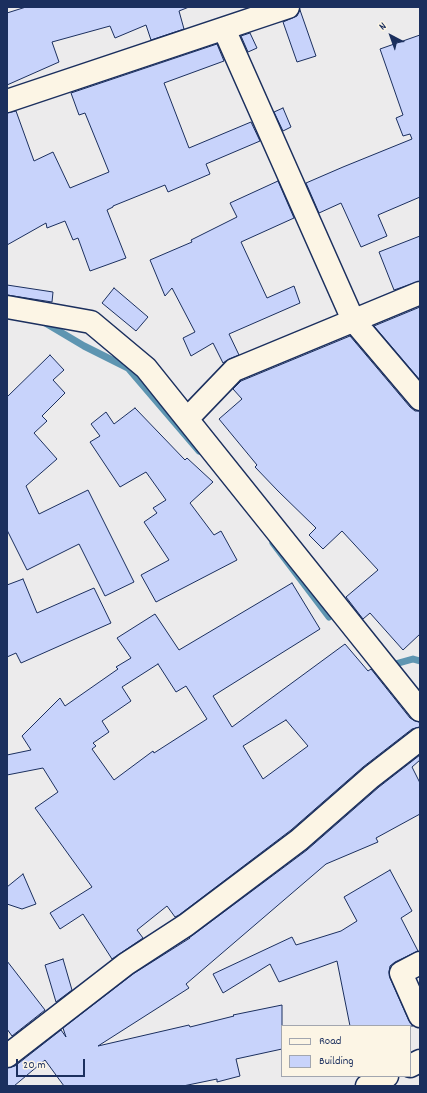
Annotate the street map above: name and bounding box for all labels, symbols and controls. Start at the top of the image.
north arrow [371,16,411,56]
text: N [376,19,390,35]
legend [281,1025,411,1077]
text: Road [319,1033,341,1050]
scale bar [18,1051,87,1077]
text: Building [319,1053,354,1070]
text: 20 m [23,1057,46,1074]

